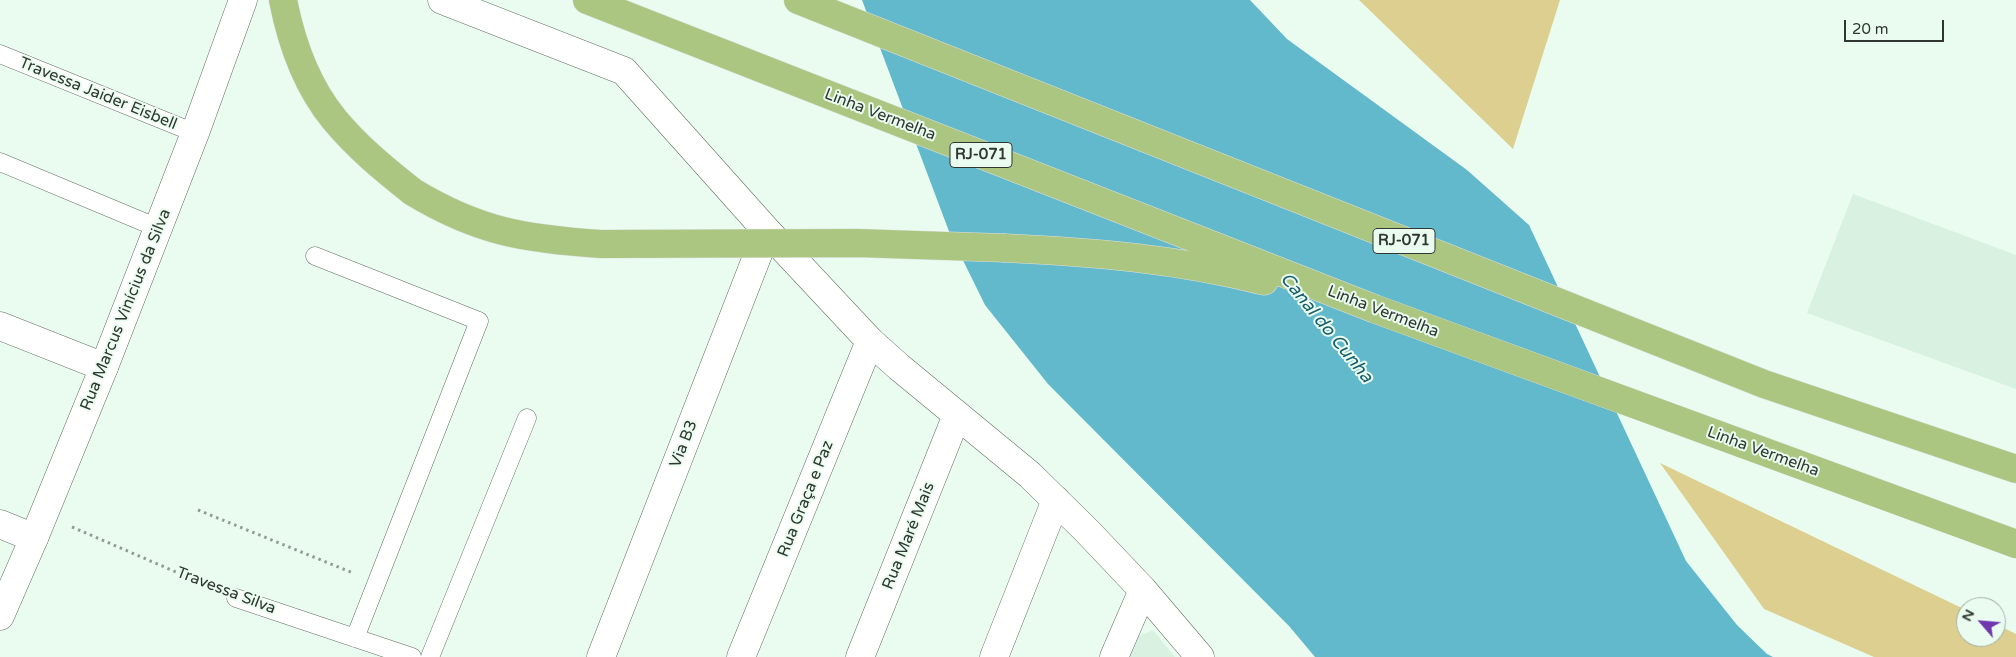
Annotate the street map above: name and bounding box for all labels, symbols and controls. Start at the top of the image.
scale bar [1846,10,1946,42]
text: 20 m [1852,20,1889,38]
street label: Travessa Jaider Eisbell [16,54,180,134]
street label: Linha Vermelha [822,85,938,145]
road number: RJ-071 [950,142,1012,168]
street label: Rua Marcus Vinícius da Silva [77,206,175,414]
road number: RJ-071 [1373,228,1435,254]
water label: Canal do Cunha [1275,269,1377,387]
street label: Linha Vermelha [1325,282,1441,342]
street label: Via B3 [666,418,702,470]
street label: Linha Vermelha [1704,423,1822,481]
street label: Rua Graça e Paz [774,438,838,560]
street label: Rua Maré Mais [879,480,939,592]
street label: Travessa Silva [174,563,278,619]
north arrow [1956,597,2006,647]
text: N [1958,607,1978,624]

